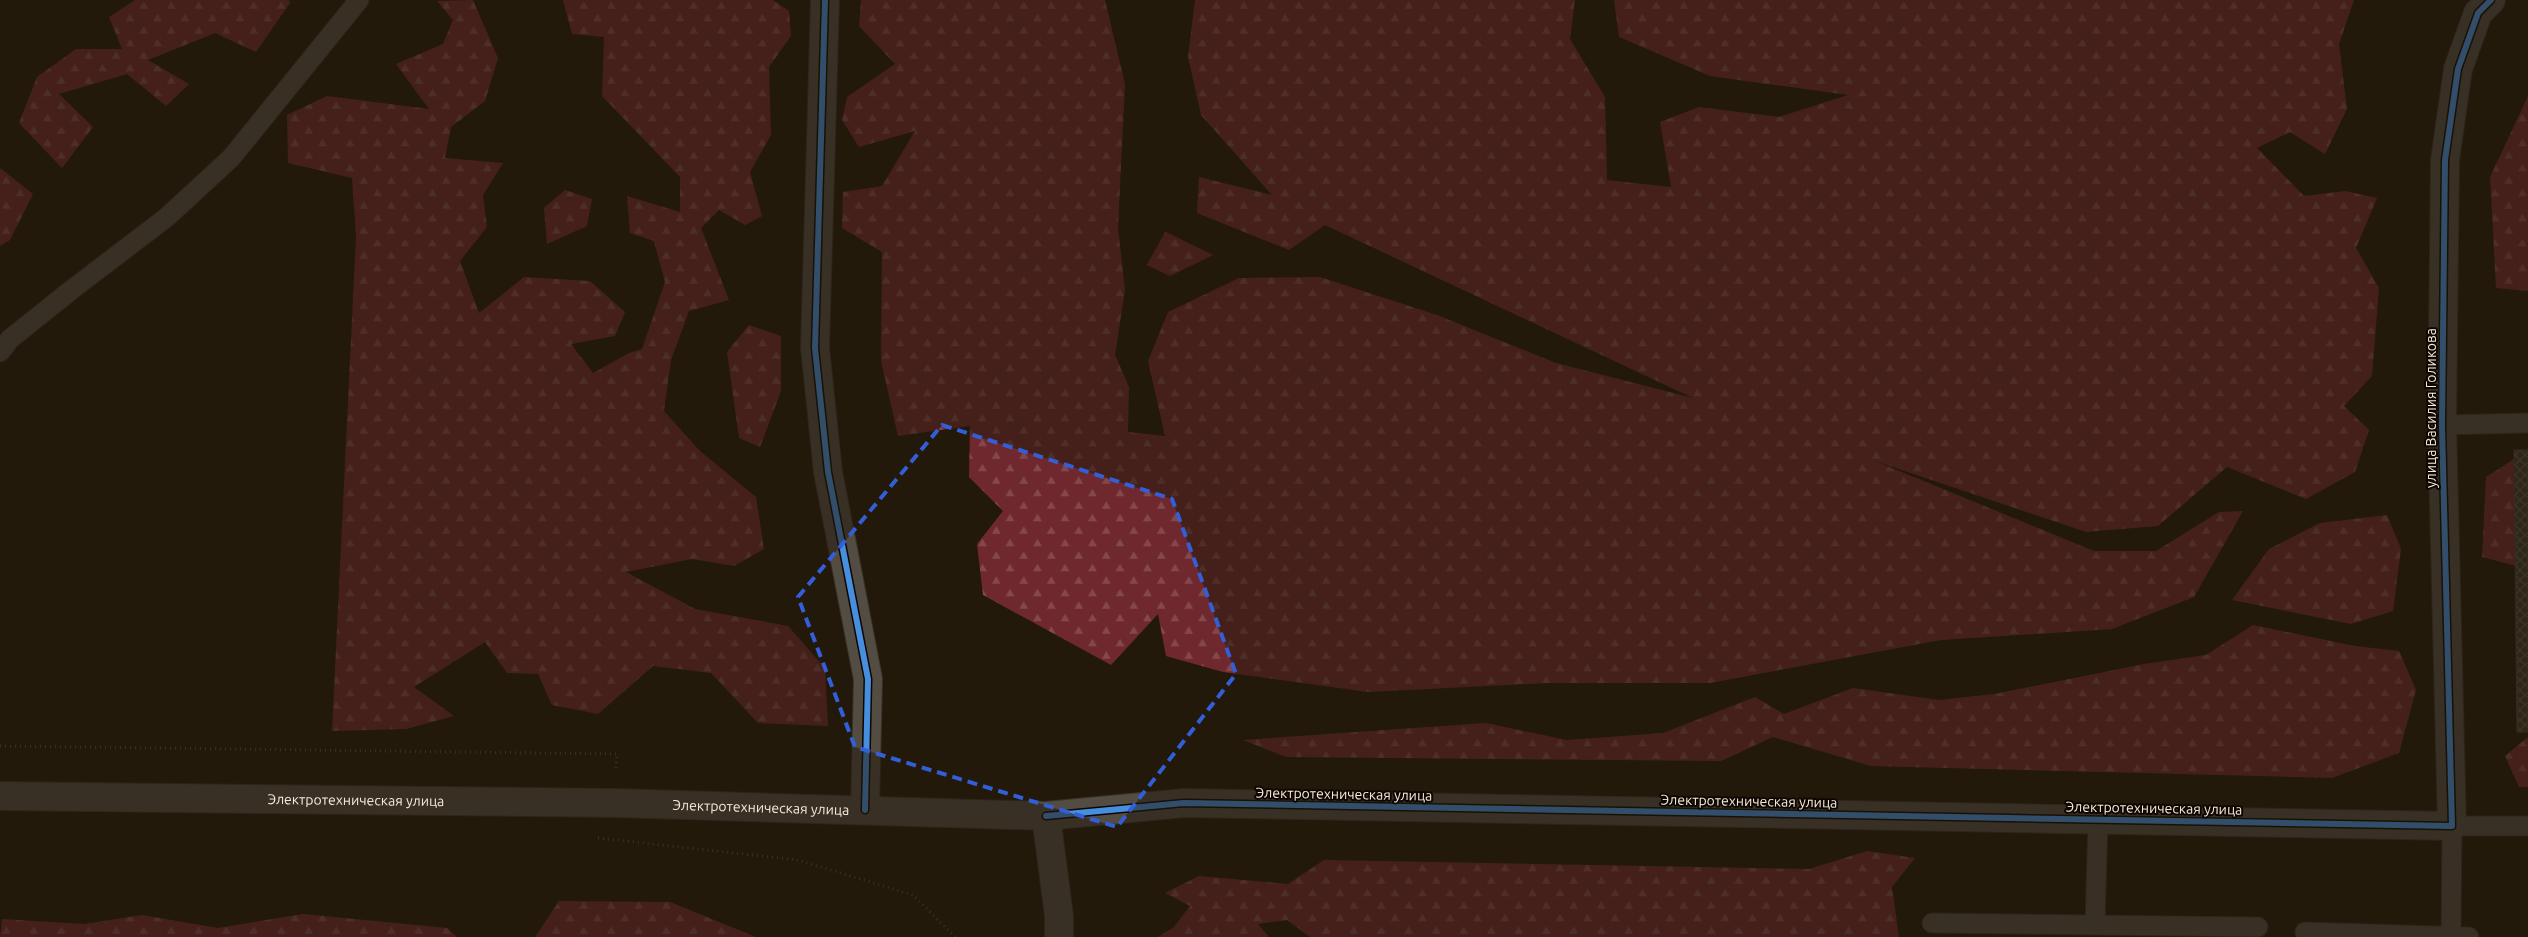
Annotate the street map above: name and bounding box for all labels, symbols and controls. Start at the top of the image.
street label: улица Василия Голикова [2423,328,2439,488]
street label: Электротехническая улица [1256,784,1432,804]
street label: Электротехническая улица [267,791,444,809]
street label: Электротехническая улица [1661,791,1837,811]
street label: Электротехническая улица [672,797,850,818]
street label: Электротехническая улица [2066,798,2242,818]

